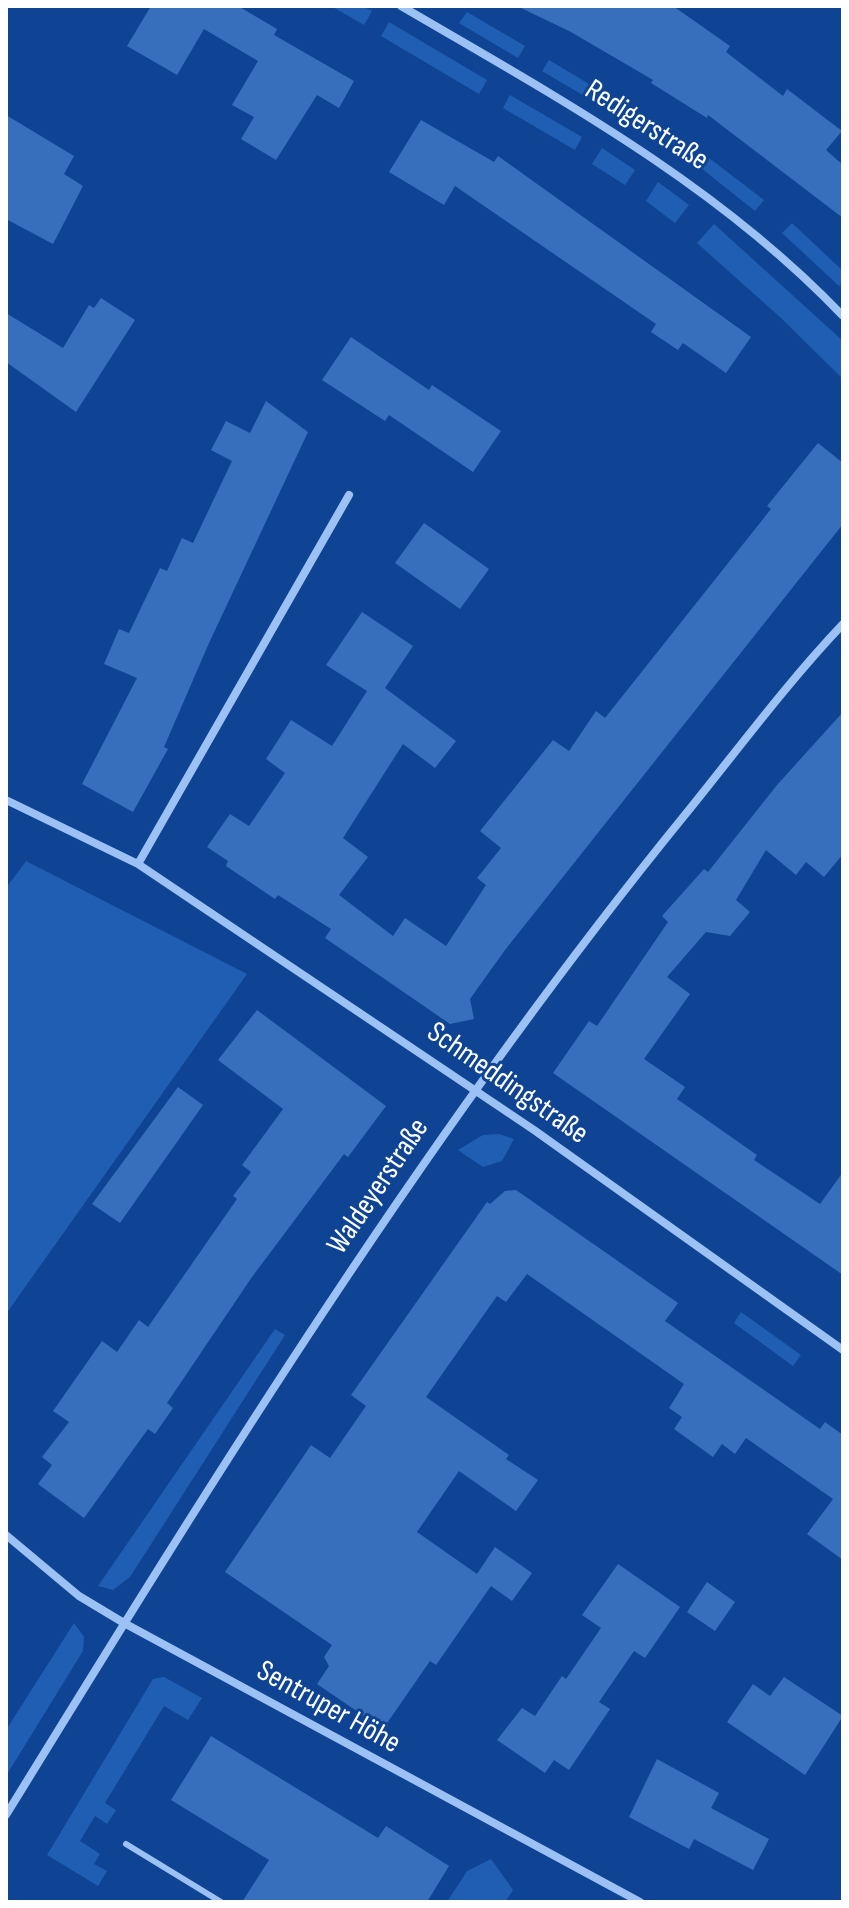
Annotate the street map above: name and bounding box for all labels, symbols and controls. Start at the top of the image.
street label: Redigerstraße [577,73,715,179]
street label: Schmeddingstraße [419,1015,595,1153]
street label: Waldeyerstraße [320,1112,438,1262]
street label: Sentruper Höhe [250,1654,406,1762]

